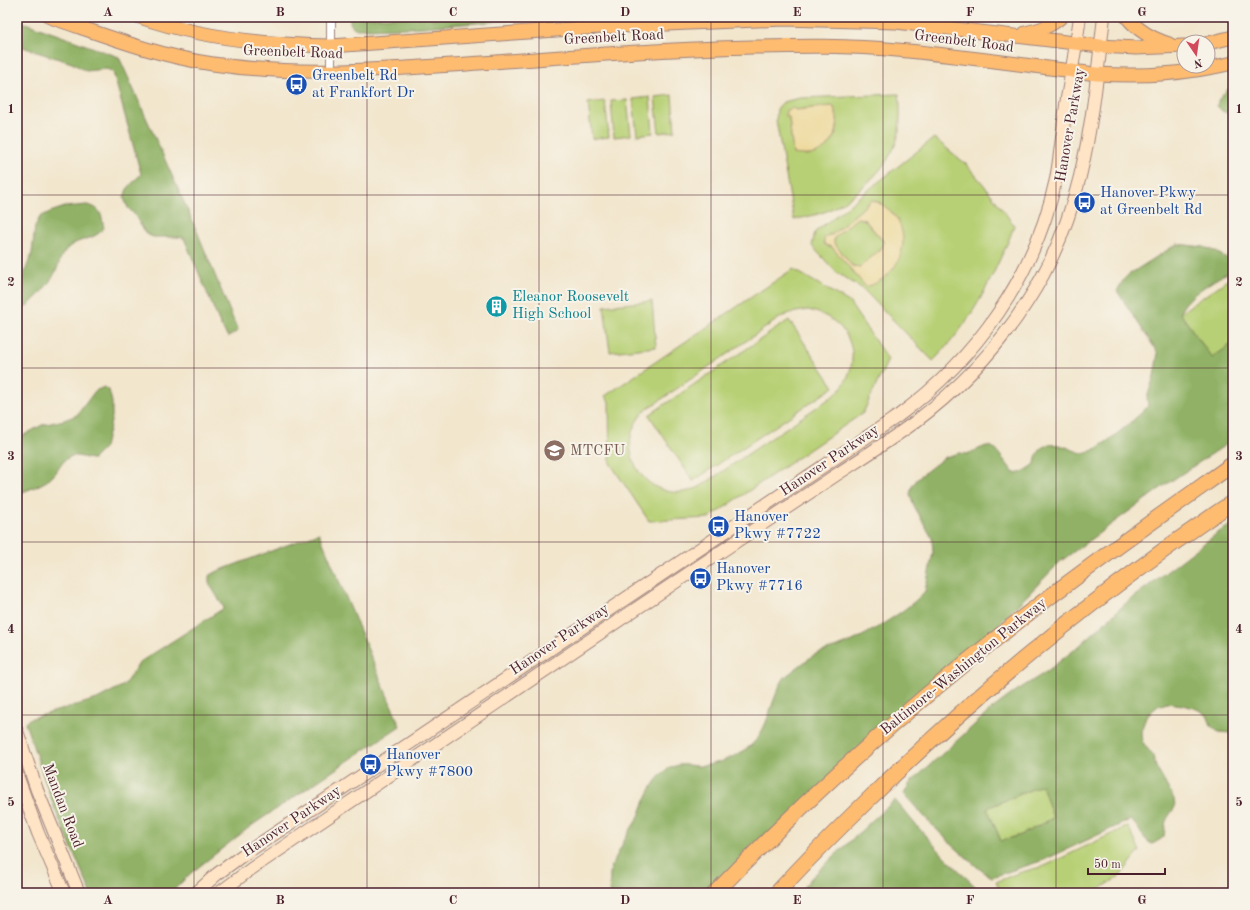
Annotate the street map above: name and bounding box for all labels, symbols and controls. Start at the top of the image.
text: A [103,6,113,19]
text: B [275,6,285,19]
text: C [449,6,457,19]
text: D [620,6,630,19]
text: E [793,6,802,19]
text: F [966,6,975,19]
text: G [1137,6,1147,19]
street label: Greenbelt Road [563,28,665,48]
street label: Greenbelt Road [913,28,1015,56]
north arrow [1176,34,1216,74]
street label: Greenbelt Road [243,44,344,62]
text: N [1192,56,1203,69]
street label: Hanover Parkway [1054,67,1088,183]
place label: Greenbelt Rd at Frankfort Dr [312,69,414,101]
bus stop icon: Greenbelt Rd at Frankfort Dr [284,72,310,98]
text: 1 [7,103,15,116]
text: 1 [1235,103,1243,116]
place label: Hanover Pkwy at Greenbelt Rd [1100,186,1203,218]
bus stop icon: Hanover Pkwy at Greenbelt Rd [1072,189,1098,215]
text: 2 [7,276,15,289]
text: 2 [1235,276,1243,289]
place label: Eleanor Roosevelt High School [512,290,629,322]
building icon: Eleanor Roosevelt High School [484,293,510,319]
street label: Hanover Parkway [778,422,882,500]
school or university icon: MTCFU [541,438,567,464]
place label: MTCFU [570,444,625,459]
text: 3 [7,450,15,463]
text: 3 [1235,450,1243,463]
place label: Hanover Pkwy #7722 [734,510,821,542]
bus stop icon: Hanover Pkwy #7722 [706,513,732,539]
place label: Hanover Pkwy #7716 [716,562,803,594]
bus stop icon: Hanover Pkwy #7716 [688,565,714,591]
street label: Baltimore-Washington Parkway [878,596,1050,738]
street label: Hanover Parkway [508,601,612,679]
text: 4 [7,623,15,636]
text: 4 [1235,623,1243,636]
place label: Hanover Pkwy #7800 [386,748,473,780]
bus stop icon: Hanover Pkwy #7800 [357,751,383,777]
street label: Mandan Road [39,762,85,850]
street label: Hanover Parkway [240,783,344,861]
text: 5 [7,796,15,809]
text: 5 [1235,796,1243,809]
scale bar [1088,850,1165,876]
text: 50 m [1094,858,1121,871]
text: A [103,894,113,907]
text: B [275,894,285,907]
text: C [449,894,457,907]
text: D [620,894,630,907]
text: E [793,894,802,907]
text: F [966,894,975,907]
text: G [1137,894,1147,907]

